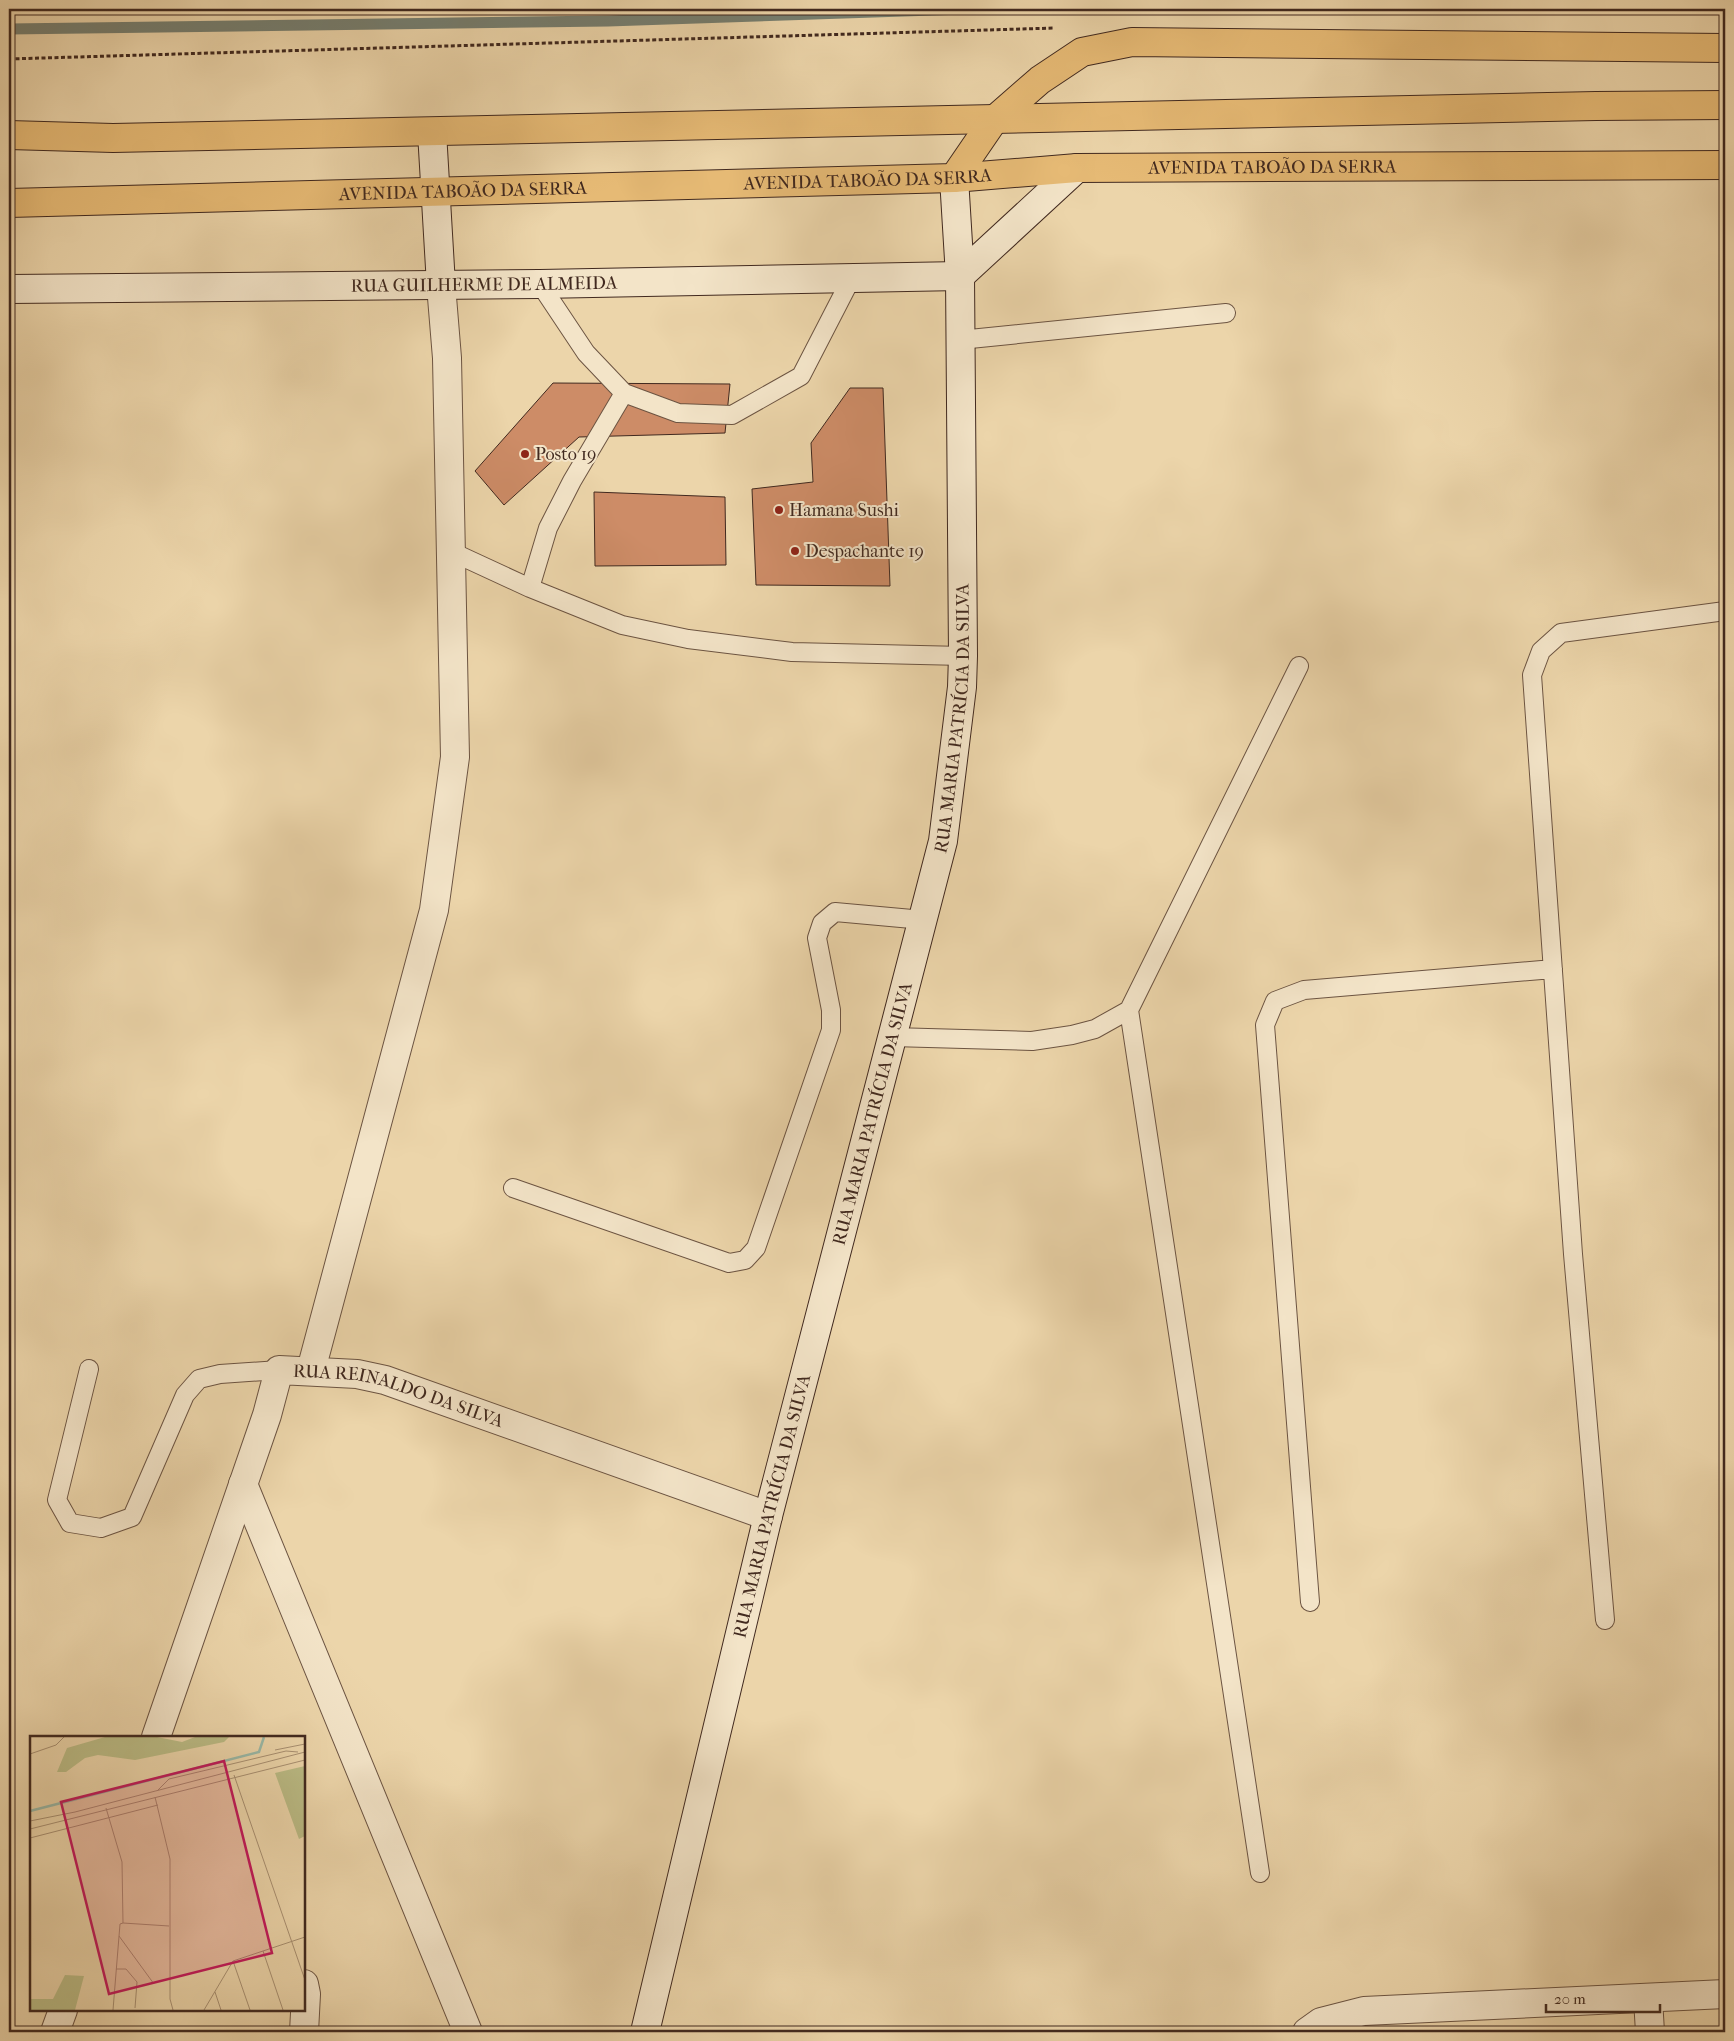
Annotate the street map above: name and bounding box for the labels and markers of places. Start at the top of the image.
place label: Posto 19 [535,444,597,465]
marker: Posto 19 [519,448,531,460]
place label: Hamana Sushi [789,500,900,521]
marker: Hamana Sushi [773,504,785,516]
place label: Despachante 19 [805,541,924,562]
marker: Despachante 19 [789,545,801,557]

